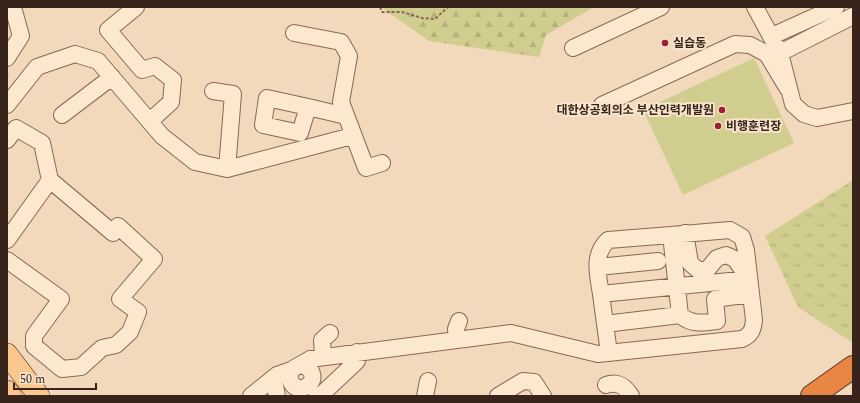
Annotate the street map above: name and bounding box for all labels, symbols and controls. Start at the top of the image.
place label: 실습동 [673,34,706,53]
marker: 실습동 [660,38,670,48]
place label: 대한상공회의소 부산인력개발원 [556,101,714,120]
marker: 대한상공회의소 부산인력개발원 [717,105,727,115]
place label: 비행훈련장 [726,117,781,136]
marker: 비행훈련장 [713,121,723,131]
scale bar [14,365,96,391]
text: 50 m [20,370,45,389]

